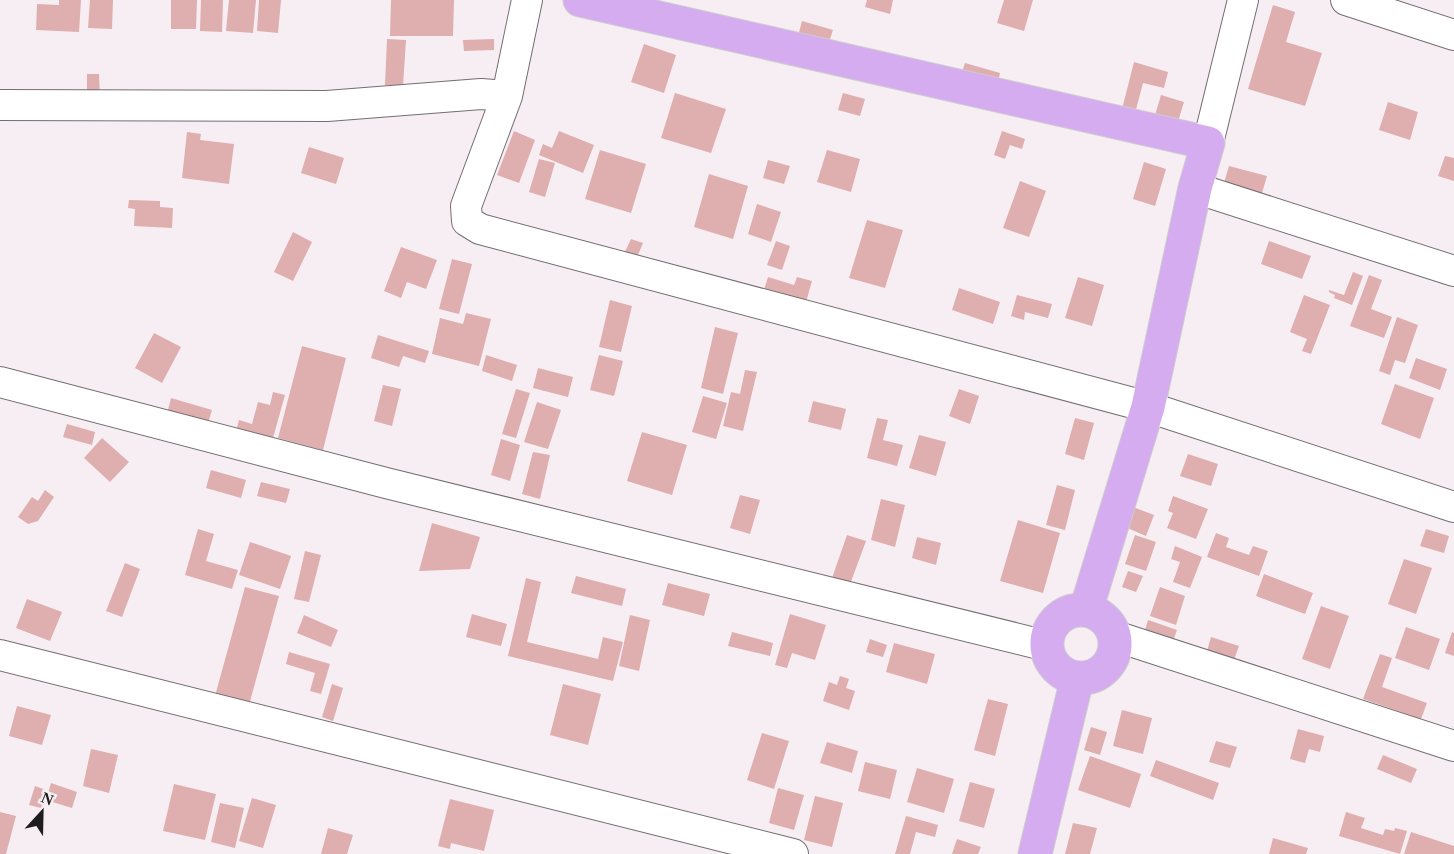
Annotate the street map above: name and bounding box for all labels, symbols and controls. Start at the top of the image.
north arrow [12,782,72,842]
text: N [39,789,56,809]

